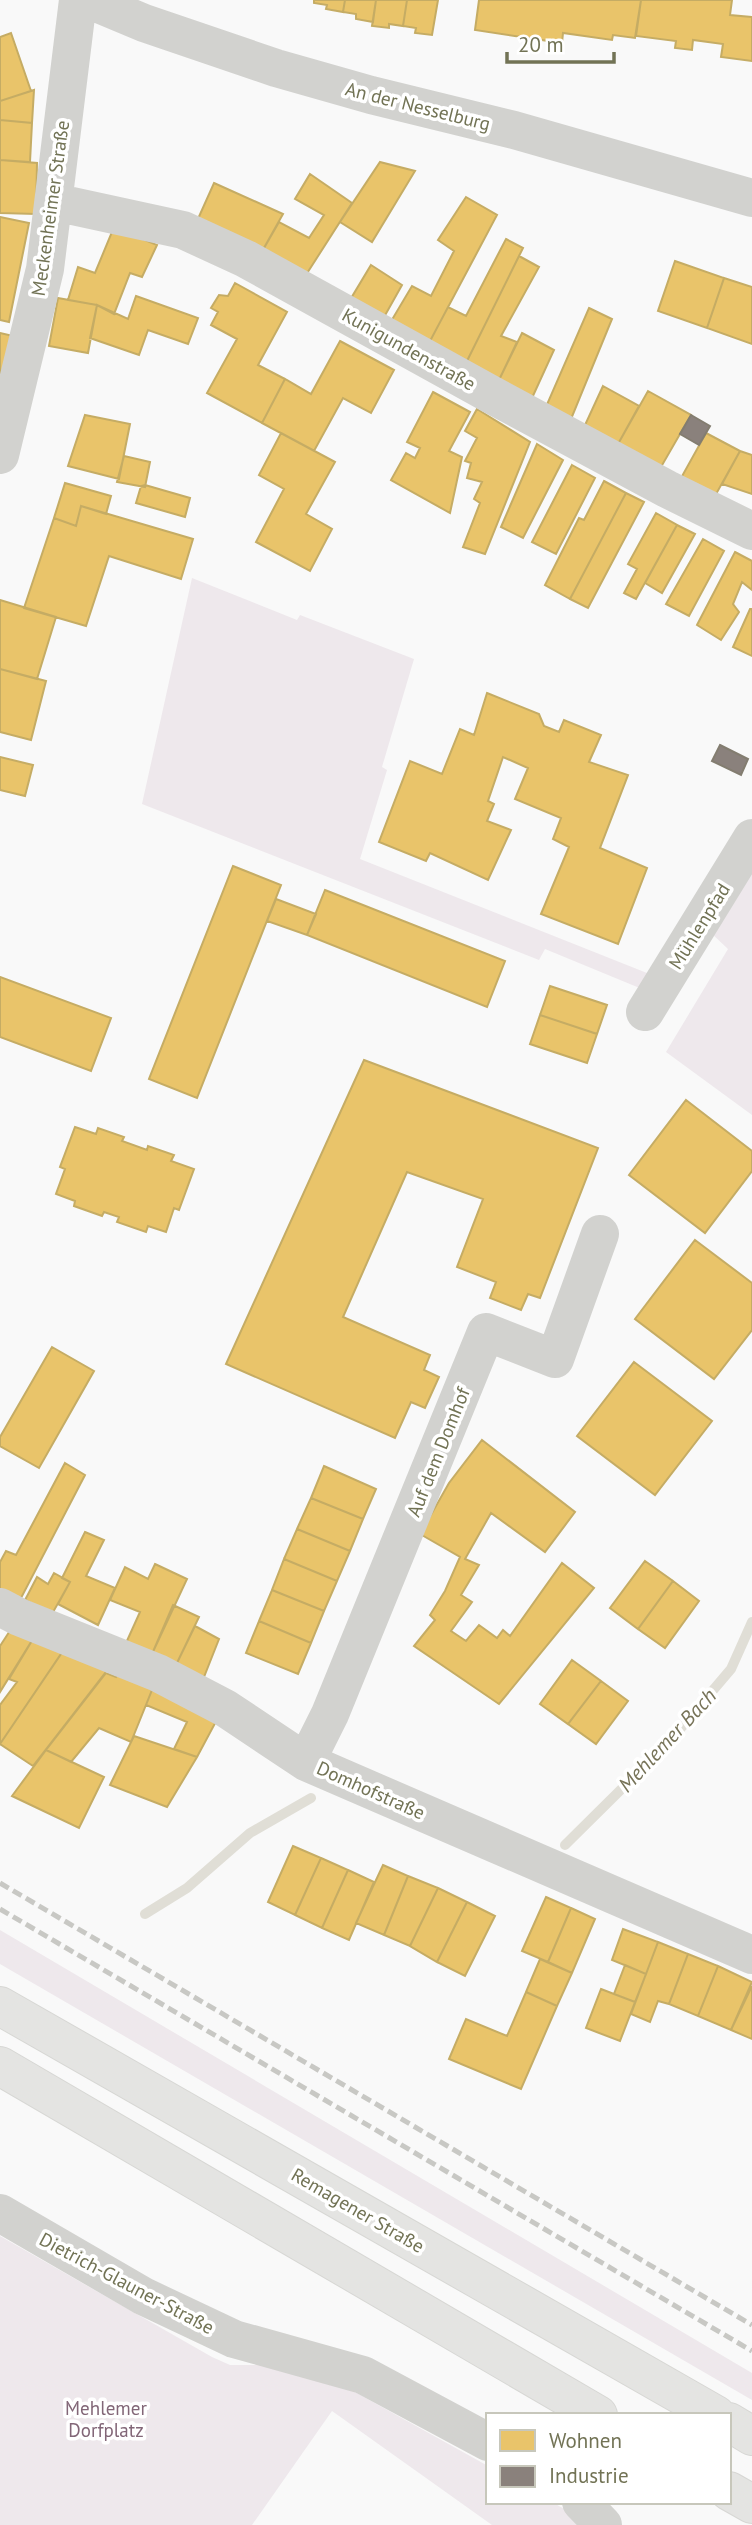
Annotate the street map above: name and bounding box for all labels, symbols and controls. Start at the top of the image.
scale bar [507,21,614,65]
text: 20 m [518,31,564,58]
street label: An der Nesselburg [343,76,493,136]
street label: Meckenheimer Straße [26,119,74,297]
street label: Kunigundenstraße [338,302,480,396]
street label: Mühlenpfad [663,879,735,973]
street label: Auf dem Domhof [401,1383,475,1520]
water label: Mehlemer Bach [612,1682,722,1798]
street label: Domhofstraße [313,1756,429,1824]
street label: Remagener Straße [287,2162,429,2258]
street label: Dietrich-Glauner-Straße [36,2227,218,2339]
park label: Mehlemer Dorfplatz [65,2396,147,2442]
legend [486,2413,731,2504]
text: Wohnen [549,2427,622,2454]
text: Industrie [549,2462,629,2489]

